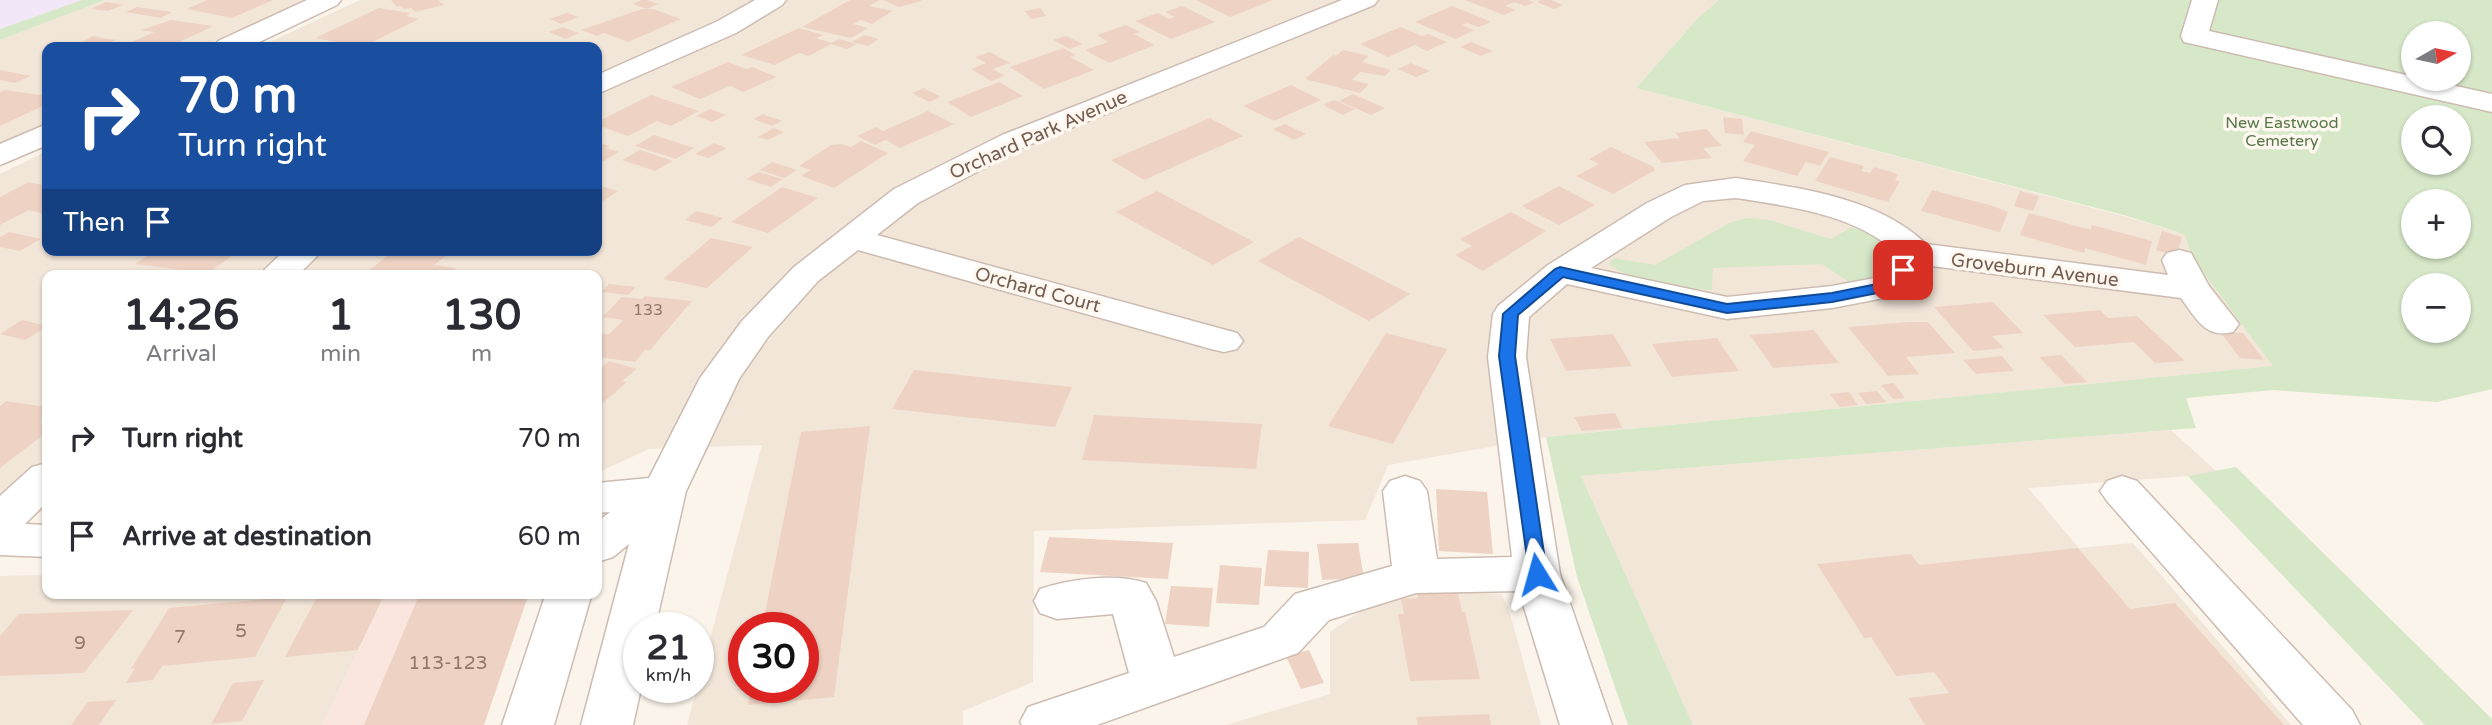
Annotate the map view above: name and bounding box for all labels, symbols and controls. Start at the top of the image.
north arrow [2401,21,2471,91]
map controls [2401,21,2471,343]
text: 70 m [178,67,297,126]
icon: right [63,70,154,161]
street label: Orchard Park Avenue [946,86,1131,184]
button: search [2401,105,2471,175]
park label: New Eastwood Cemetery [2225,113,2339,151]
text: Turn right [178,127,327,165]
button: + [2401,189,2471,259]
icon: arrive [139,203,177,241]
text: Then [63,207,125,238]
pin [1873,240,1933,300]
street label: Groveburn Avenue [1950,249,2120,291]
icon: arrive [1884,251,1922,289]
street label: Orchard Court [973,263,1103,317]
button: − [2401,273,2471,343]
text: 14:26 [123,290,239,341]
text: 1 [327,290,354,341]
text: 130 [442,290,521,341]
house number: 133 [633,300,663,320]
text: Arrival [146,340,217,368]
text: min [320,340,361,368]
text: m [471,340,492,368]
icon: right [63,419,101,457]
text: Turn right [122,423,243,454]
text: 70 m [518,423,581,454]
icon: arrive [63,517,101,555]
text: Arrive at destination [122,521,372,552]
text: 60 m [518,521,581,552]
position arrow [1500,537,1574,611]
speed limit sign: 30 [728,612,819,703]
house number: 5 [235,620,247,642]
house number: 7 [174,626,186,648]
text: 21 [647,627,690,669]
house number: 9 [74,632,86,654]
house number: 113-123 [408,652,488,674]
text: km/h [646,664,691,686]

